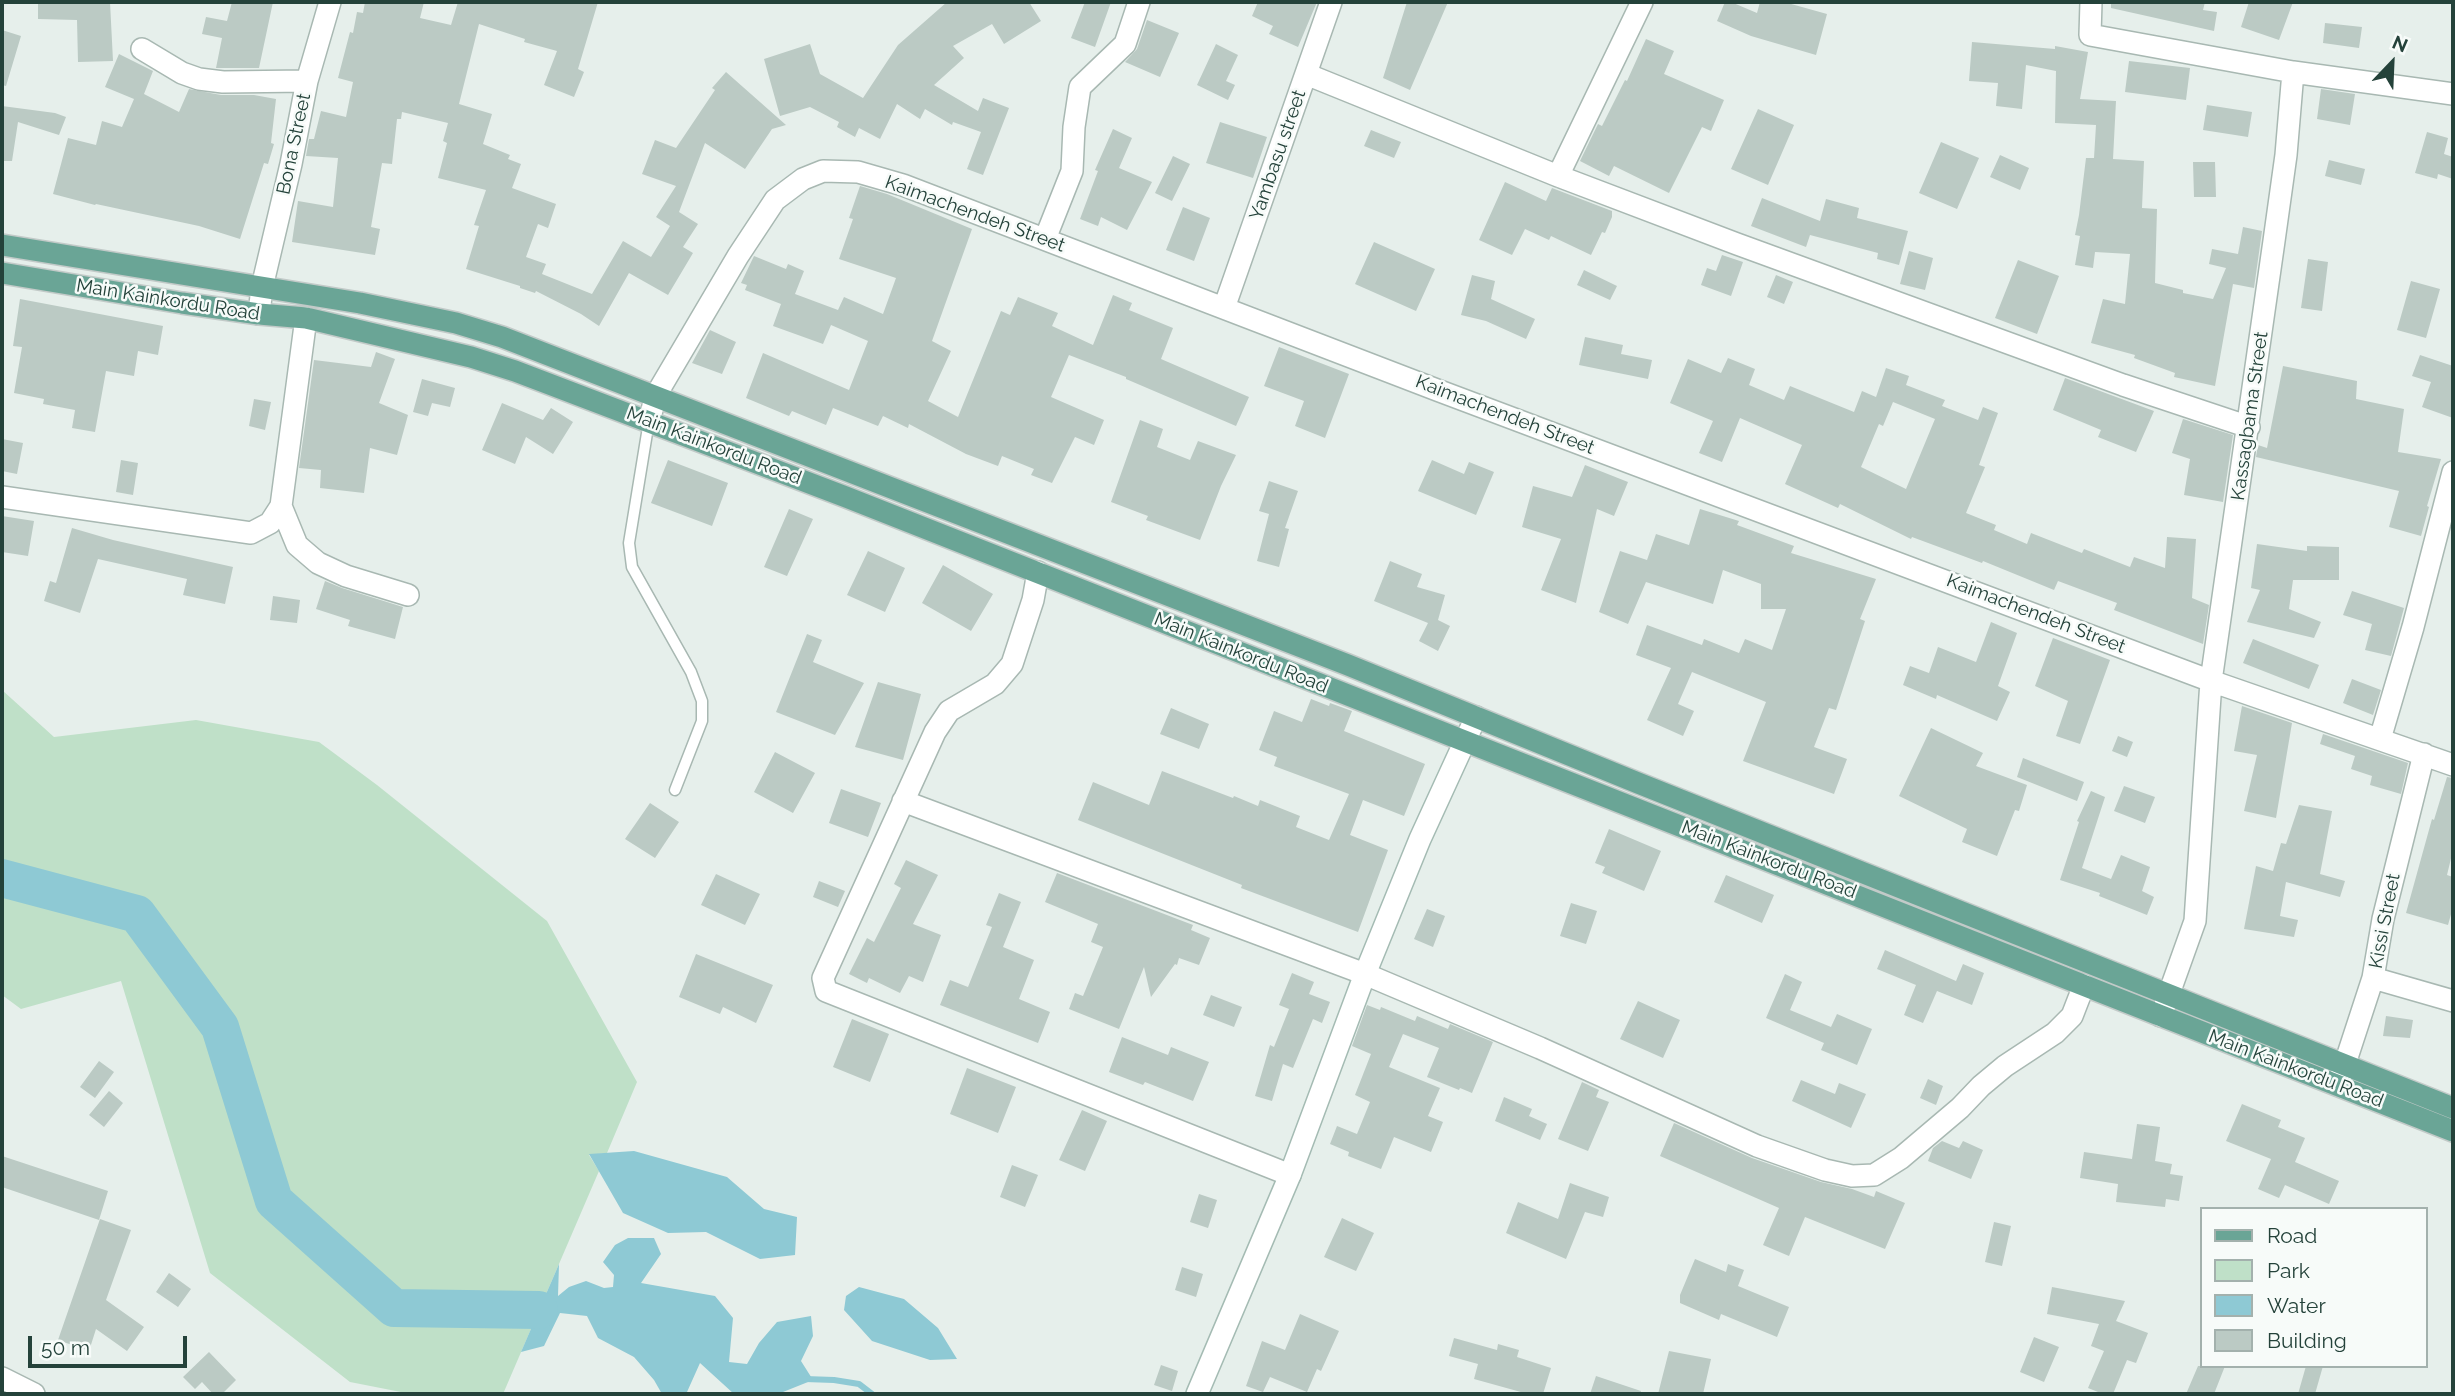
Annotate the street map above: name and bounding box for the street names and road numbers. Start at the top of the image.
street label: Yambasu street [1245,87,1311,223]
street label: Bona Street [272,91,316,197]
street label: Kaimachendeh Street [882,171,1068,257]
street label: Main Kainkordu Road [75,274,261,326]
street label: Kassagbama Street [2227,330,2273,502]
street label: Kaimachendeh Street [1412,370,1598,460]
street label: Main Kainkordu Road [623,402,805,490]
street label: Kaimachendeh Street [1943,569,2129,659]
street label: Main Kainkordu Road [1151,608,1331,698]
street label: Main Kainkordu Road [1678,816,1860,904]
street label: Kissi Street [2365,872,2405,970]
street label: Main Kainkordu Road [2205,1025,2387,1113]

